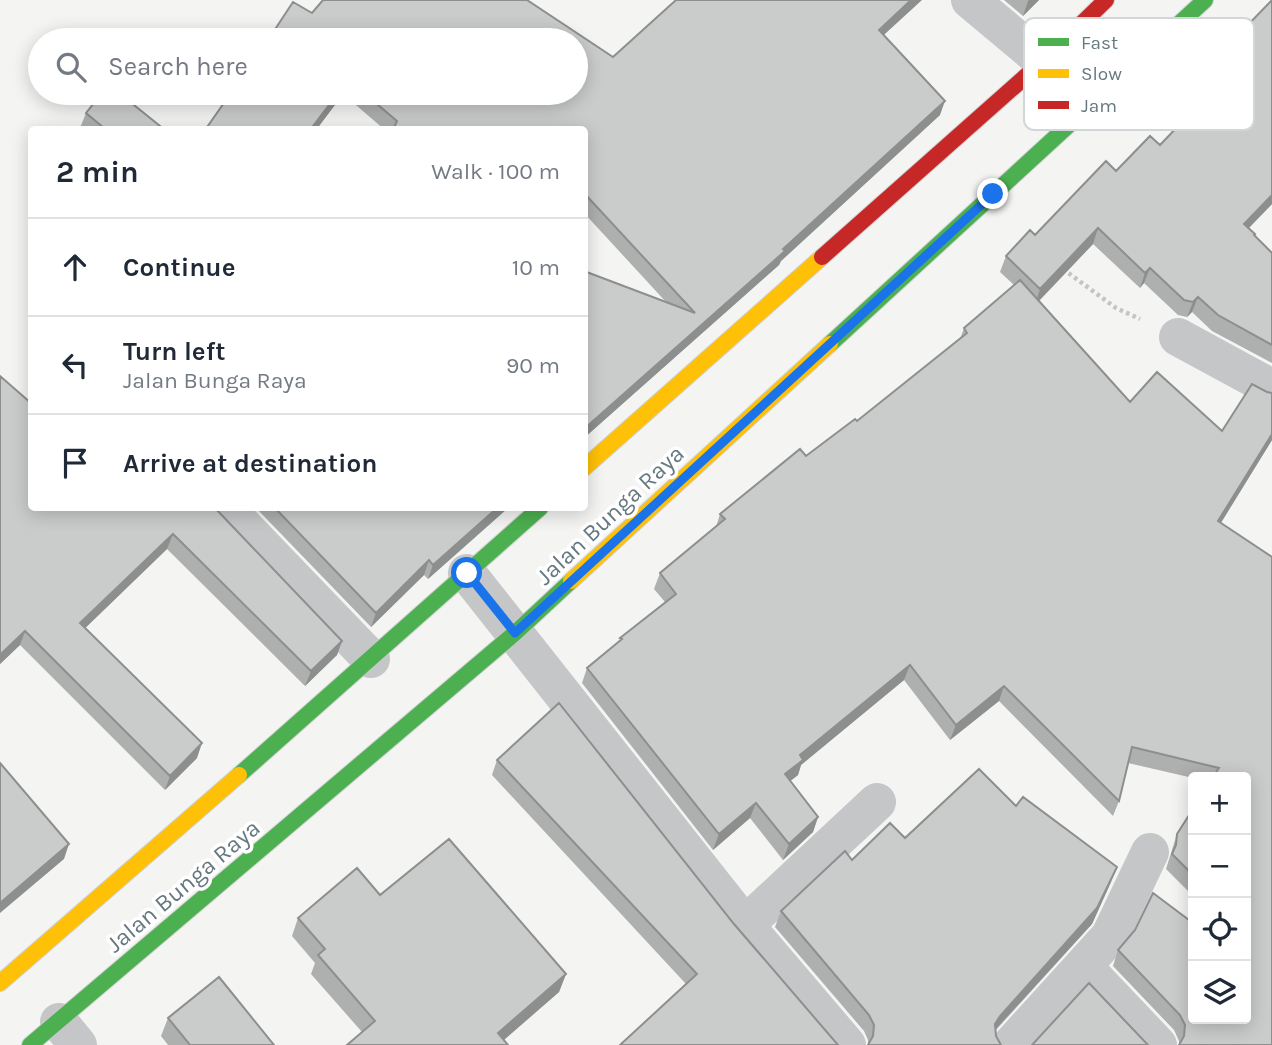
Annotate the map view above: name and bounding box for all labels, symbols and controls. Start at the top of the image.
legend [1024,18,1254,130]
search box [28,28,588,105]
text: Fast [1081,32,1118,54]
icon: search [52,48,90,86]
text: Search here [108,51,248,82]
text: Slow [1081,63,1122,85]
text: Jam [1081,95,1117,117]
text: 2 min [56,154,139,190]
text: Walk · 100 m [431,158,560,185]
route end [977,178,1008,209]
icon: ahead [56,248,94,286]
text: Continue [123,252,235,283]
text: 10 m [512,254,560,281]
text: Turn left [123,336,225,367]
icon: left [56,346,94,384]
text: 90 m [506,352,560,379]
text: Jalan Bunga Raya [123,367,307,394]
street label: Jalan Bunga Raya [530,439,690,591]
icon: arrive [56,444,94,482]
text: Arrive at destination [123,448,377,479]
route start [451,557,482,588]
map controls [1188,772,1251,1024]
button: + [1188,772,1251,835]
street label: Jalan Bunga Raya [101,814,265,958]
button: − [1188,835,1251,898]
button: locate [1188,898,1251,961]
button: layers [1188,961,1251,1024]

